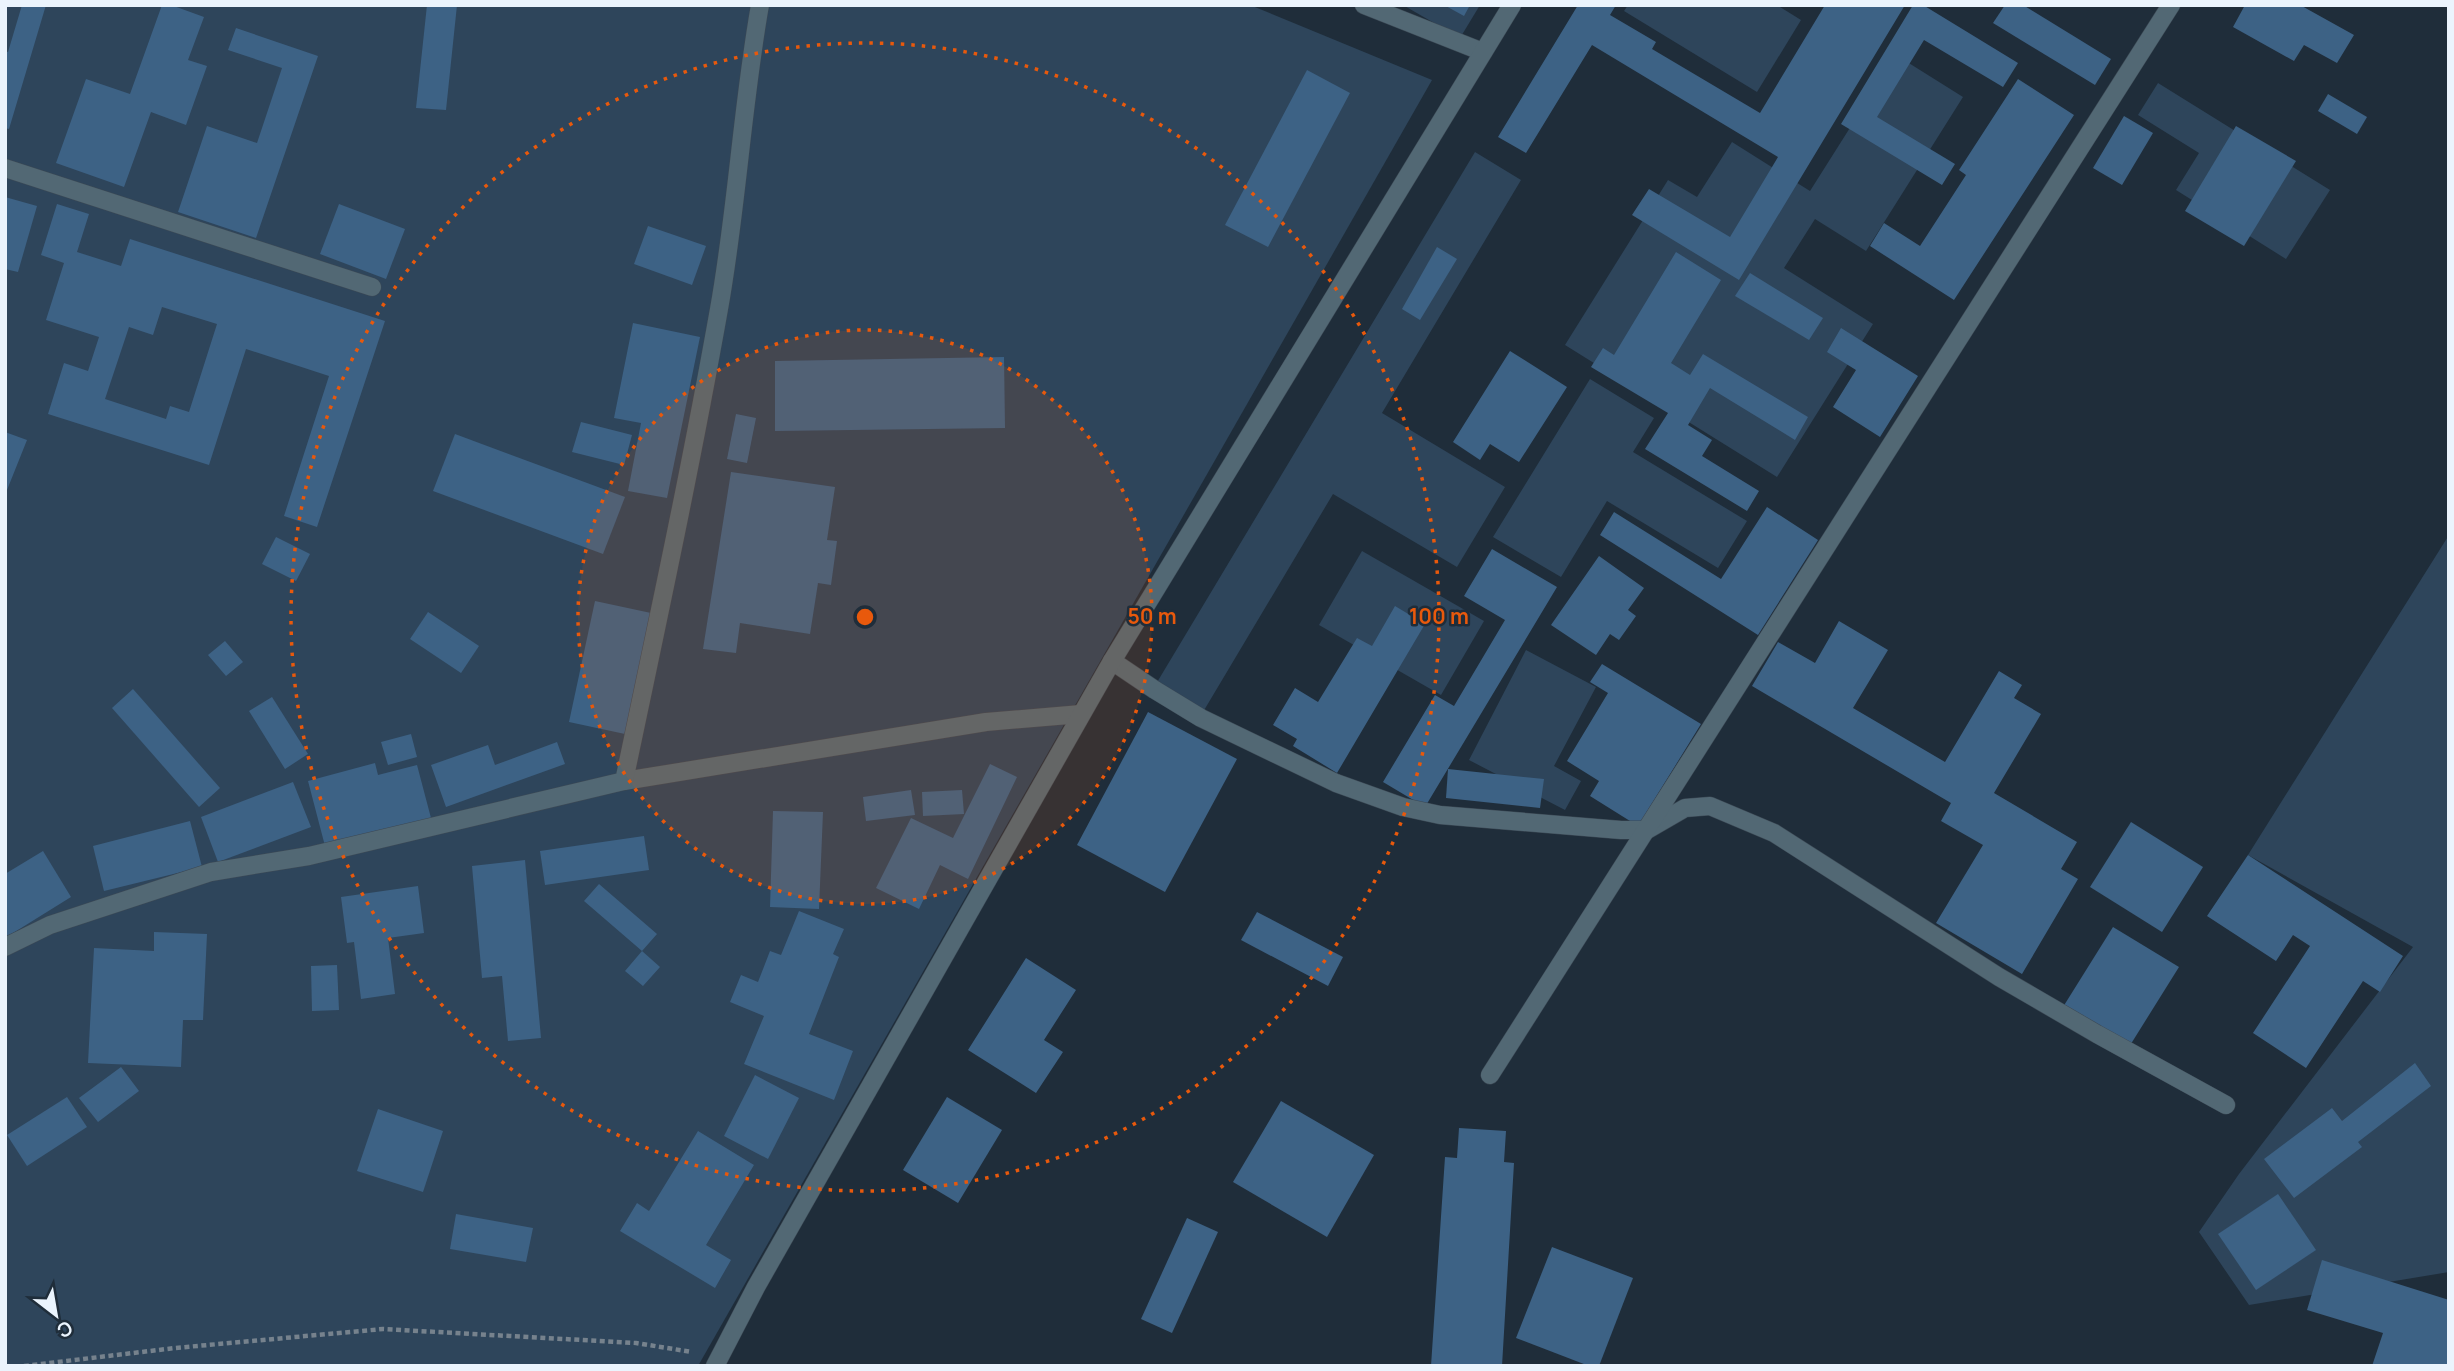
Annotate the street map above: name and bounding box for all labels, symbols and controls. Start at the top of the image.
text: 50 m [1127,602,1177,630]
text: 100 m [1409,602,1469,630]
centre of rings [853,605,877,629]
north arrow [21,1280,91,1350]
text: С [52,1315,77,1344]

